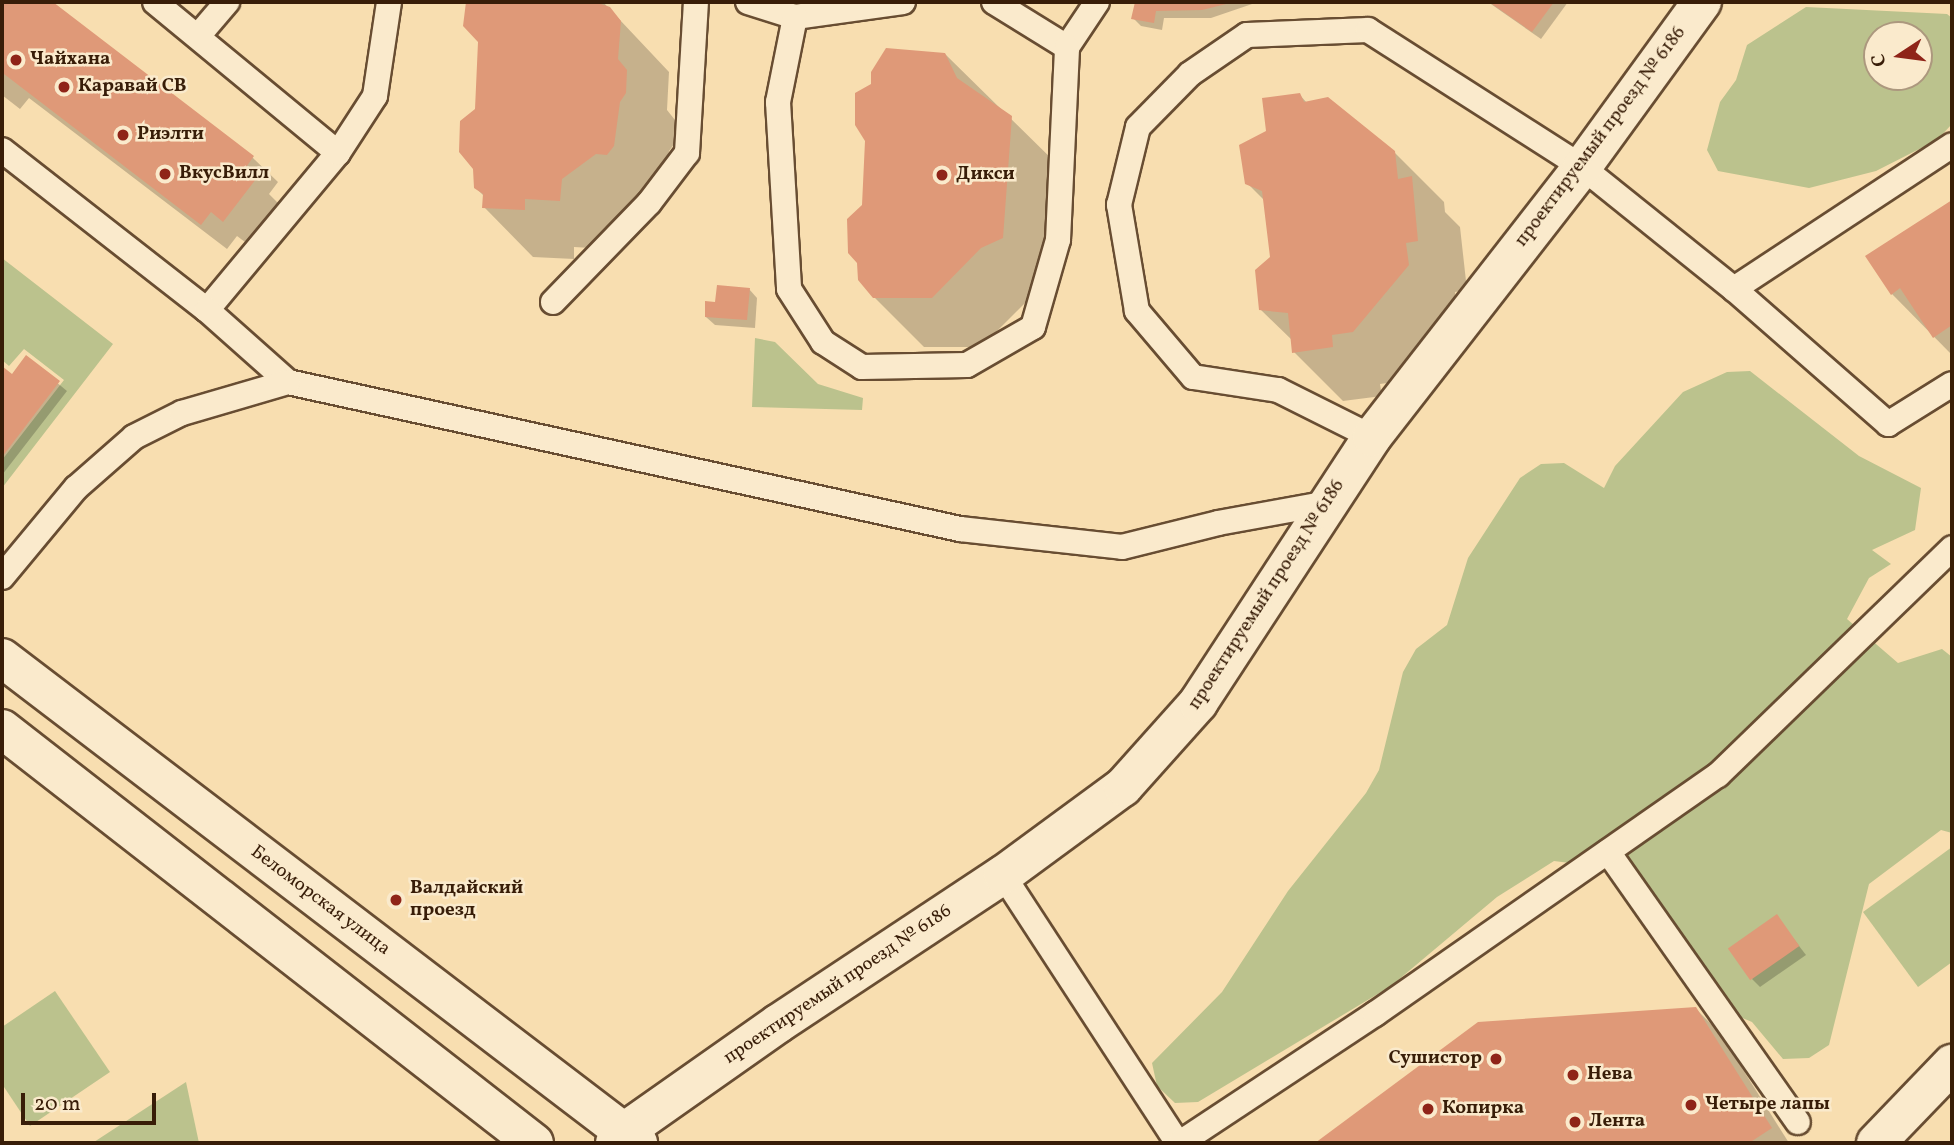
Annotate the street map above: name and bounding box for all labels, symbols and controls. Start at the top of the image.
north arrow [1863,21,1933,91]
street label: проектируемый проезд № 6186 [1511,22,1691,252]
place label: Чайхана [30,49,110,71]
text: С [1865,51,1894,69]
marker: Чайхана [8,52,24,68]
place label: Каравай СВ [78,76,187,98]
marker: Каравай СВ [56,79,72,95]
place label: Риэлти [137,124,204,146]
marker: Риэлти [115,127,131,143]
place label: ВкусВилл [179,163,269,185]
place label: Дикси [956,164,1015,186]
marker: ВкусВилл [157,166,173,182]
marker: Дикси [934,167,950,183]
street label: проектируемый проезд № 6186 [1184,476,1350,714]
street label: Беломорская улица [245,841,395,961]
place label: Валдайский проезд [410,878,523,922]
marker: Валдайский проезд [388,892,404,908]
street label: проектируемый проезд № 6186 [720,900,956,1070]
place label: Сушистор [1389,1048,1482,1070]
marker: Сушистор [1488,1051,1504,1067]
place label: Нева [1587,1064,1633,1086]
marker: Нева [1565,1067,1581,1083]
scale bar [24,1078,159,1122]
text: 20 m [34,1090,80,1119]
place label: Четыре лапы [1705,1094,1830,1116]
marker: Четыре лапы [1683,1097,1699,1113]
place label: Копирка [1442,1098,1524,1120]
marker: Копирка [1420,1101,1436,1117]
place label: Лента [1589,1111,1645,1133]
marker: Лента [1567,1114,1583,1130]

